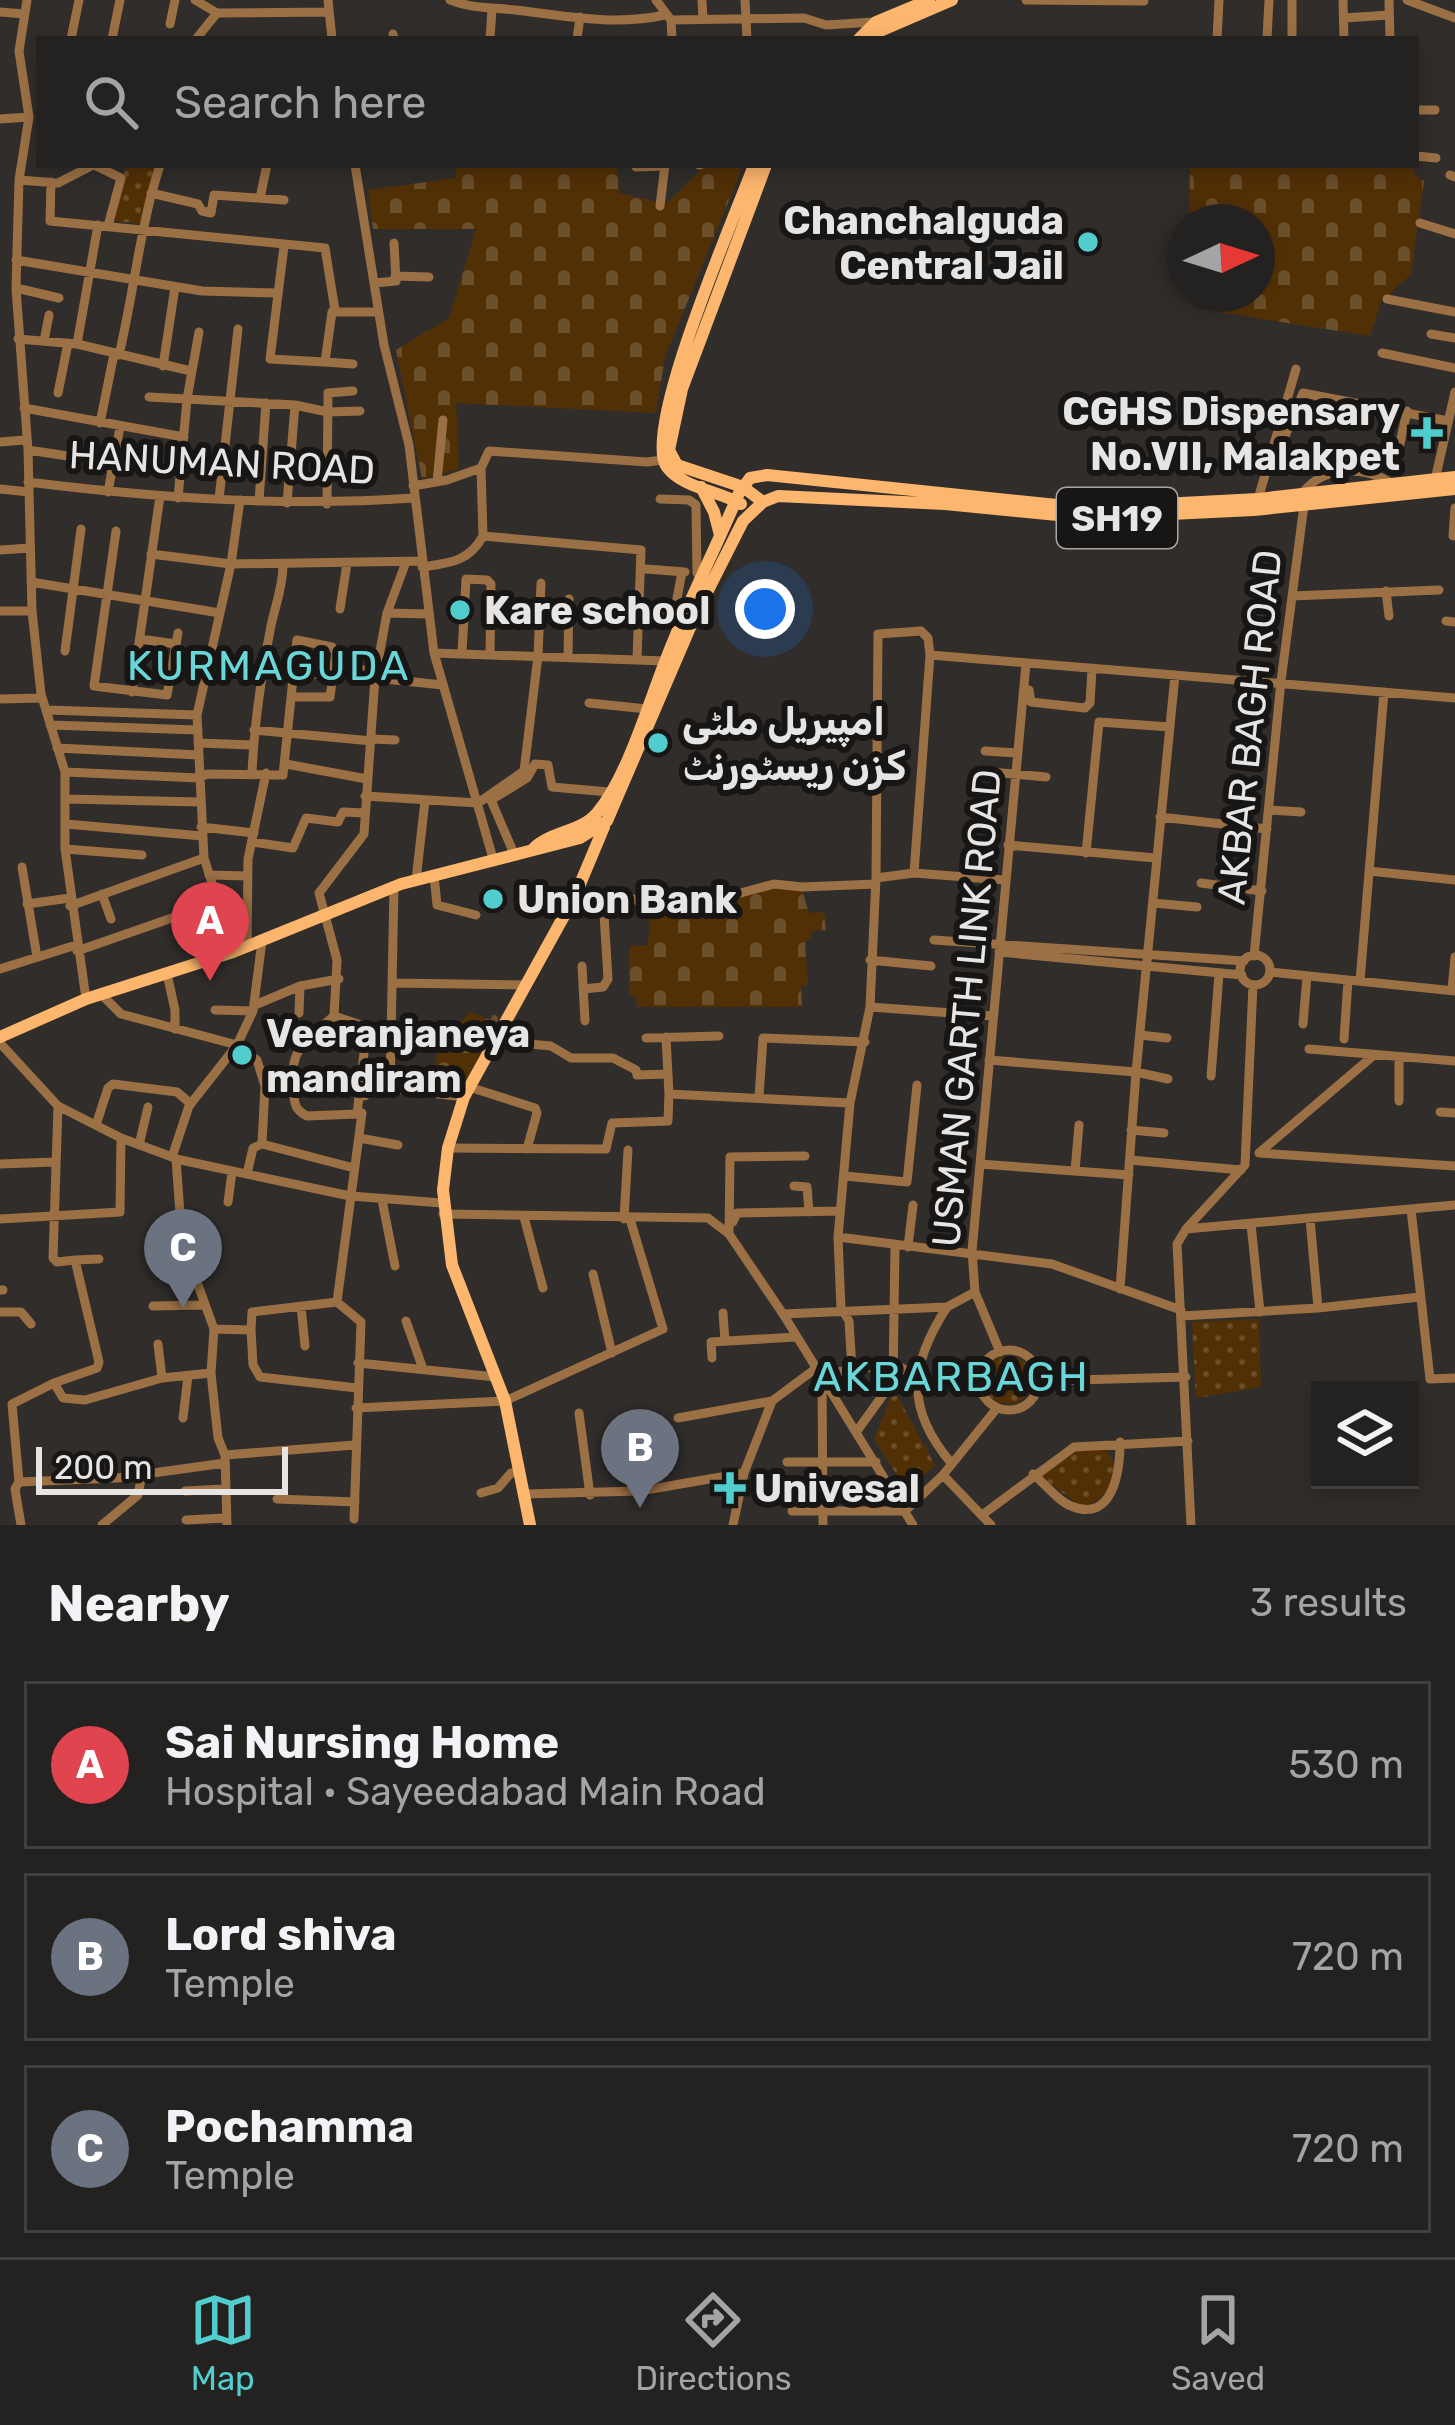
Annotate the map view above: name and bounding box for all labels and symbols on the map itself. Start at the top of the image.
place label: Chanchalguda Central Jail [783,198,1064,289]
north arrow [1167,204,1275,312]
marker: Chanchalguda Central Jail [1075,229,1101,255]
place label: CGHS Dispensary No.VII, Malakpet [1062,389,1400,480]
marker: CGHS Dispensary No.VII, Malakpet [1411,417,1443,449]
street label: HANUMAN ROAD [68,432,376,494]
road number: SH19 [1057,488,1177,548]
street label: AKBAR BAGH ROAD [1208,548,1291,907]
your location [735,579,795,639]
place label: Kare school [484,588,710,634]
marker: Kare school [447,597,473,623]
district label: KURMAGUDA [127,641,411,691]
place label: امپیریل ملٹی کزن ریسٹورنٹ [682,699,906,790]
marker: امپیریل ملٹی کزن ریسٹورنٹ [645,730,671,756]
street label: USMAN GARTH LINK ROAD [923,767,1011,1249]
place label: Union Bank [517,877,737,923]
pin: A [171,882,249,981]
marker: Union Bank [480,886,506,912]
place label: Veeranjaneya mandiram [266,1011,530,1102]
marker: Veeranjaneya mandiram [229,1042,255,1068]
pin: C [144,1209,222,1308]
district label: AKBARBAGH [813,1352,1091,1402]
pin: B [601,1409,679,1508]
scale bar [36,1441,288,1494]
place label: Univesal [754,1466,920,1512]
marker: Univesal [717,1475,743,1501]

